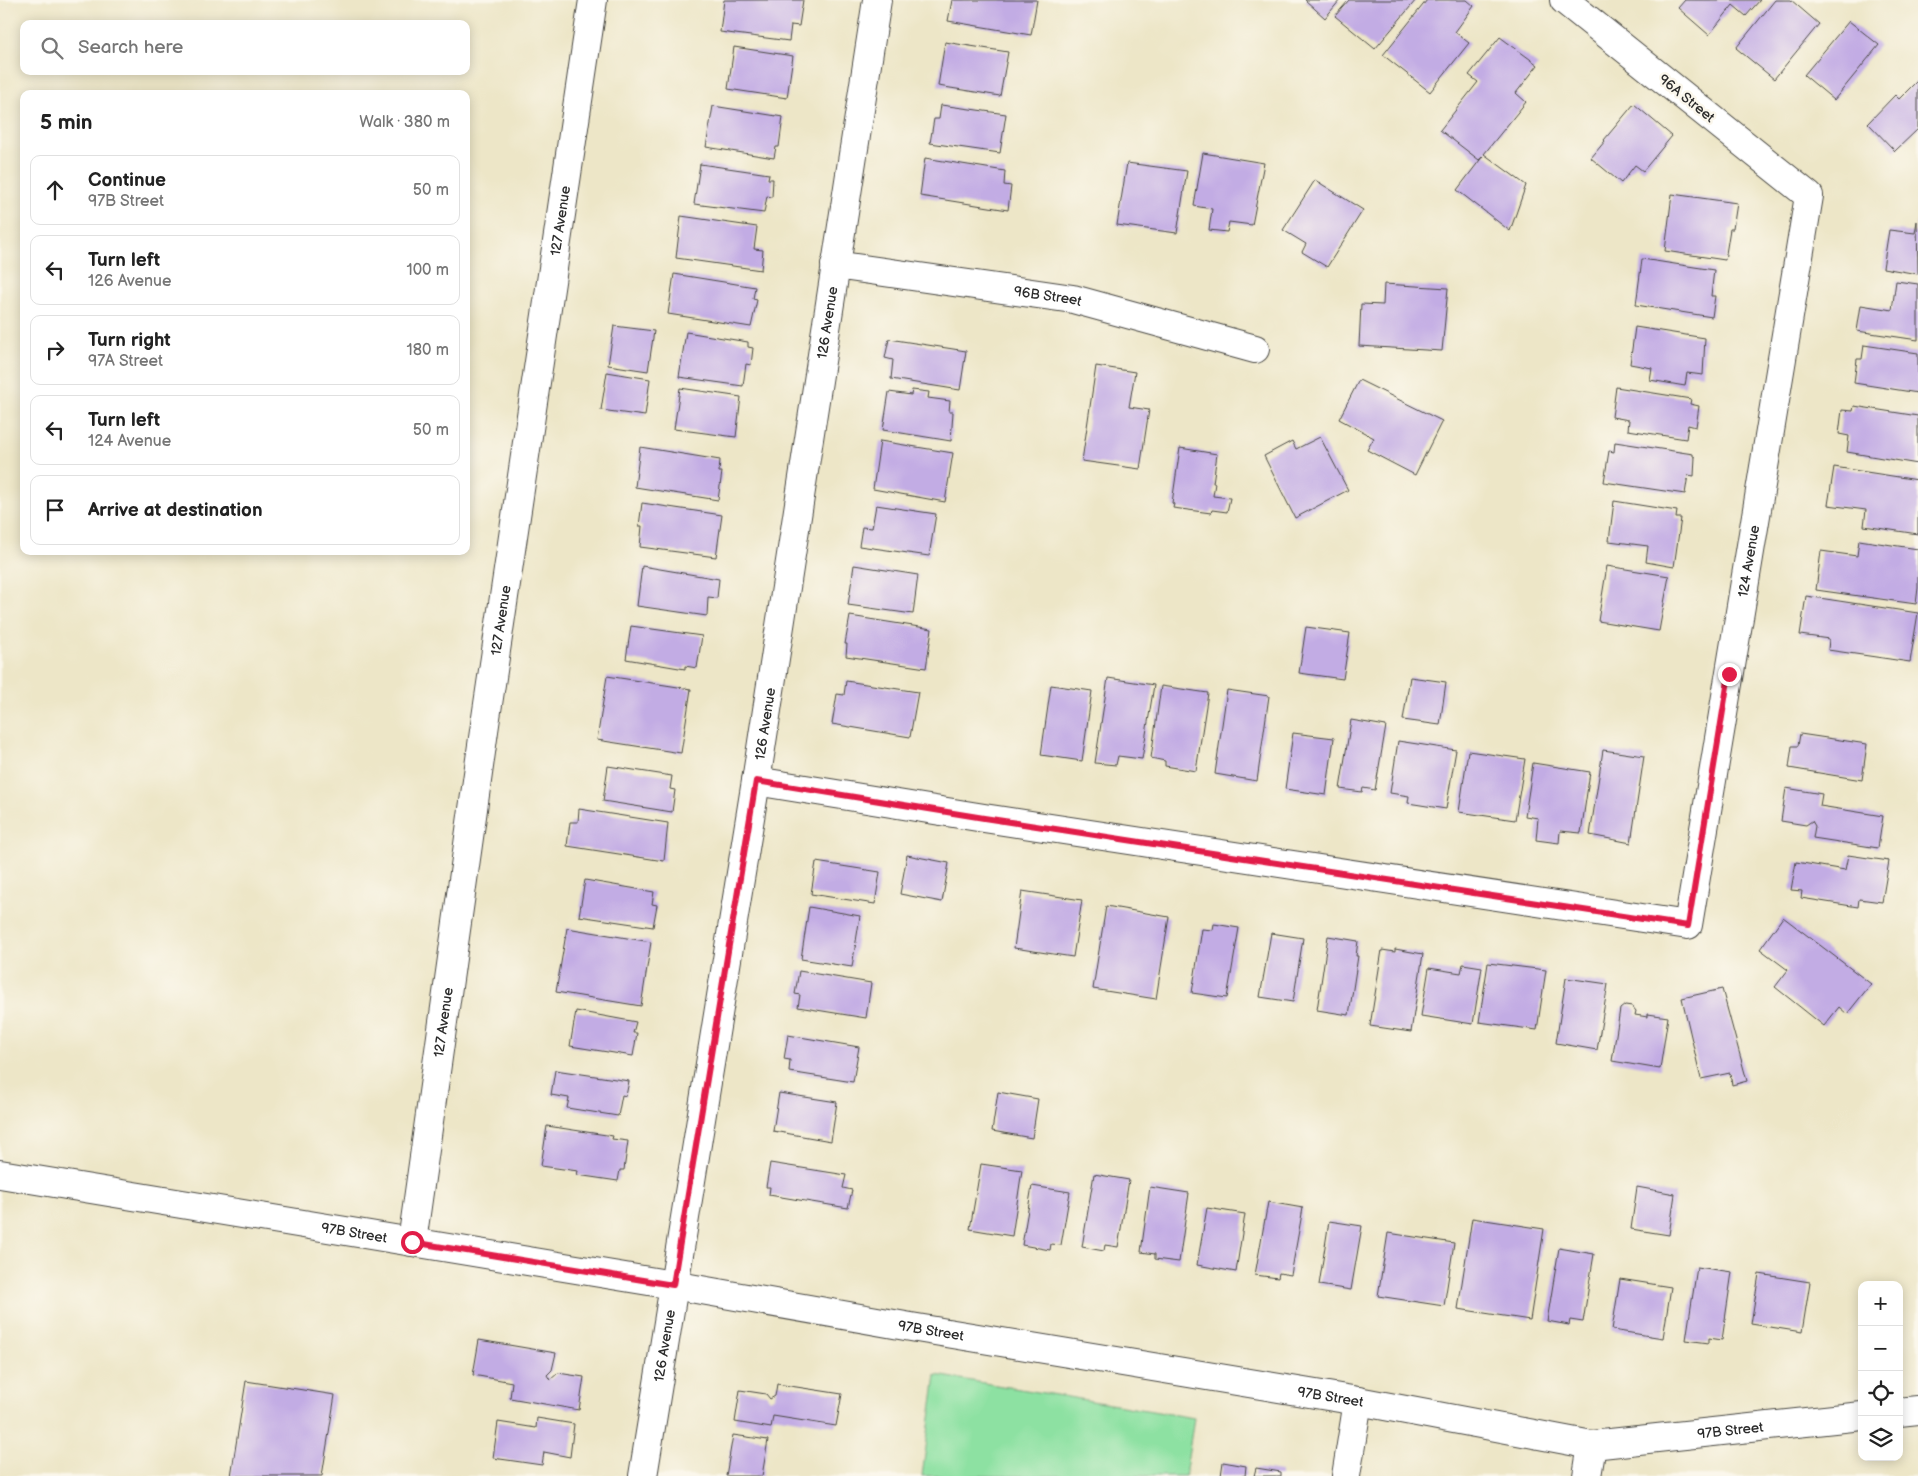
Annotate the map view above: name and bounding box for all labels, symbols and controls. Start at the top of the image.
search box [20,20,470,75]
icon: search [38,34,66,62]
text: Search here [78,36,183,59]
street label: 96A Street [1655,71,1719,127]
text: 5 min [40,110,93,135]
text: Walk · 380 m [359,113,450,132]
text: Continue [88,169,166,192]
icon: ahead [41,176,69,204]
text: 50 m [413,181,449,200]
street label: 127 Avenue [547,185,574,257]
text: 97B Street [88,192,164,211]
text: Turn left [88,249,160,272]
icon: left [41,256,69,284]
text: 100 m [406,261,449,280]
text: 126 Avenue [88,272,171,291]
street label: 96B Street [1013,283,1084,310]
street label: 126 Avenue [814,285,842,360]
text: Turn right [88,329,171,352]
icon: right [41,336,69,364]
text: 180 m [407,341,449,360]
text: 97A Street [88,352,163,371]
text: Turn left [88,409,160,432]
icon: left [41,416,69,444]
text: 50 m [413,421,449,440]
text: 124 Avenue [88,432,171,451]
icon: arrive [41,496,69,524]
text: Arrive at destination [88,499,263,522]
street label: 124 Avenue [1735,524,1763,598]
street label: 127 Avenue [487,584,515,656]
route end [1718,663,1741,686]
street label: 126 Avenue [751,686,779,761]
street label: 127 Avenue [430,986,457,1058]
street label: 97B Street [320,1219,389,1247]
route start [401,1231,424,1254]
map controls [1858,1281,1903,1461]
button: + [1858,1281,1903,1326]
street label: 126 Avenue [650,1308,679,1383]
street label: 97B Street [897,1317,966,1345]
button: − [1858,1326,1903,1371]
button: locate [1858,1371,1903,1416]
street label: 97B Street [1296,1383,1365,1411]
button: layers [1858,1416,1903,1461]
street label: 97B Street [1696,1419,1765,1443]

